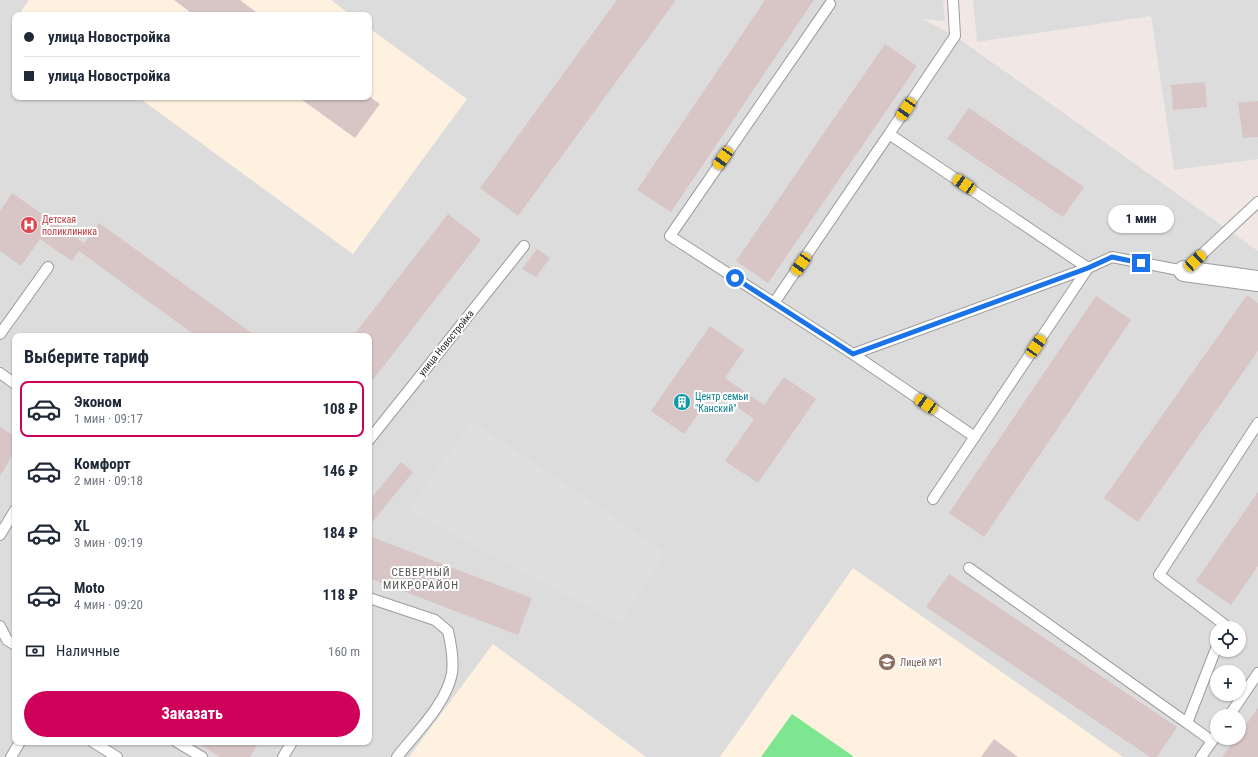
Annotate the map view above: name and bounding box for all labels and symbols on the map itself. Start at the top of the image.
car [894,96,918,122]
car [711,145,735,171]
car [951,172,977,196]
callout: 1 мин [1108,205,1174,233]
place label: Детская поликлиника [42,214,97,237]
hospital icon: Детская поликлиника [19,215,39,235]
car [1182,248,1208,274]
car [789,251,813,277]
route end [1132,254,1150,272]
route start [726,269,744,287]
street label: улица Новостройка [416,308,476,378]
car [1024,333,1048,359]
place label: Центр семьи "Канский" [695,391,748,414]
building icon: Центр семьи "Канский" [672,392,692,412]
car [913,392,939,416]
district label: СЕВЕРНЫЙ МИКРОРАЙОН [383,566,459,592]
school or university icon: Лицей №1 [877,652,897,672]
place label: Лицей №1 [900,657,942,668]

